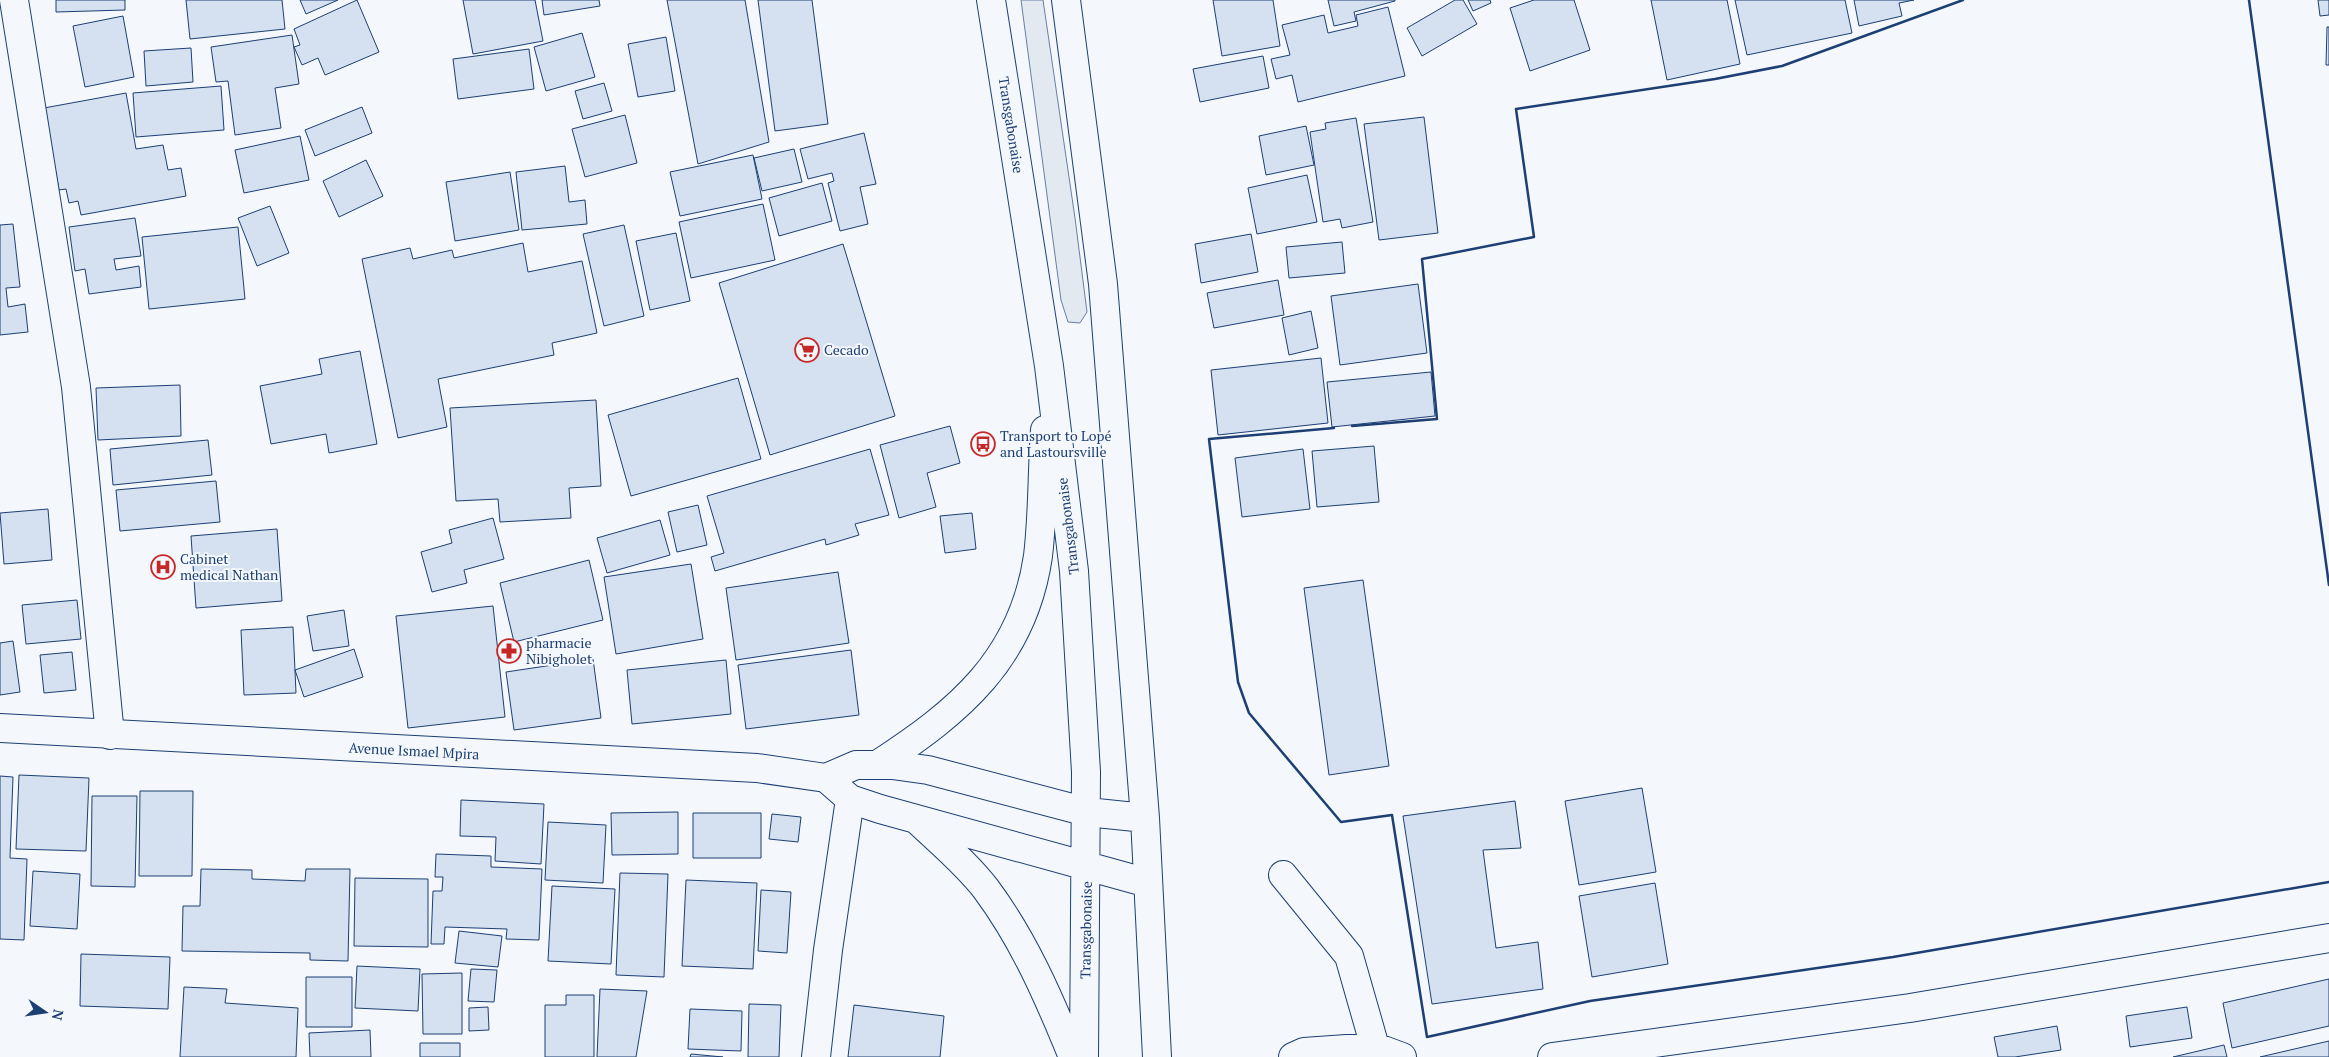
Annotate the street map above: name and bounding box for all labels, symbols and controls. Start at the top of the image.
street label: Transgabonaise [994,75,1029,175]
supermarket icon: Cecado [794,337,820,363]
place label: Cecado [824,340,869,359]
place label: Transport to Lopé and Lastoursville [1000,426,1111,461]
bus stop icon: Transport to Lopé and Lastoursville [970,431,996,457]
street label: Transgabonaise [1052,476,1083,576]
place label: Cabinet medical Nathan [180,549,279,584]
hospital icon: Cabinet medical Nathan [150,554,176,580]
place label: pharmacie Nibigholet [526,633,593,668]
pharmacy icon: pharmacie Nibigholet [496,638,522,664]
street label: Avenue Ismael Mpira [348,738,480,763]
street label: Transgabonaise [1075,881,1096,979]
north arrow [20,987,70,1037]
text: N [48,1008,69,1023]

